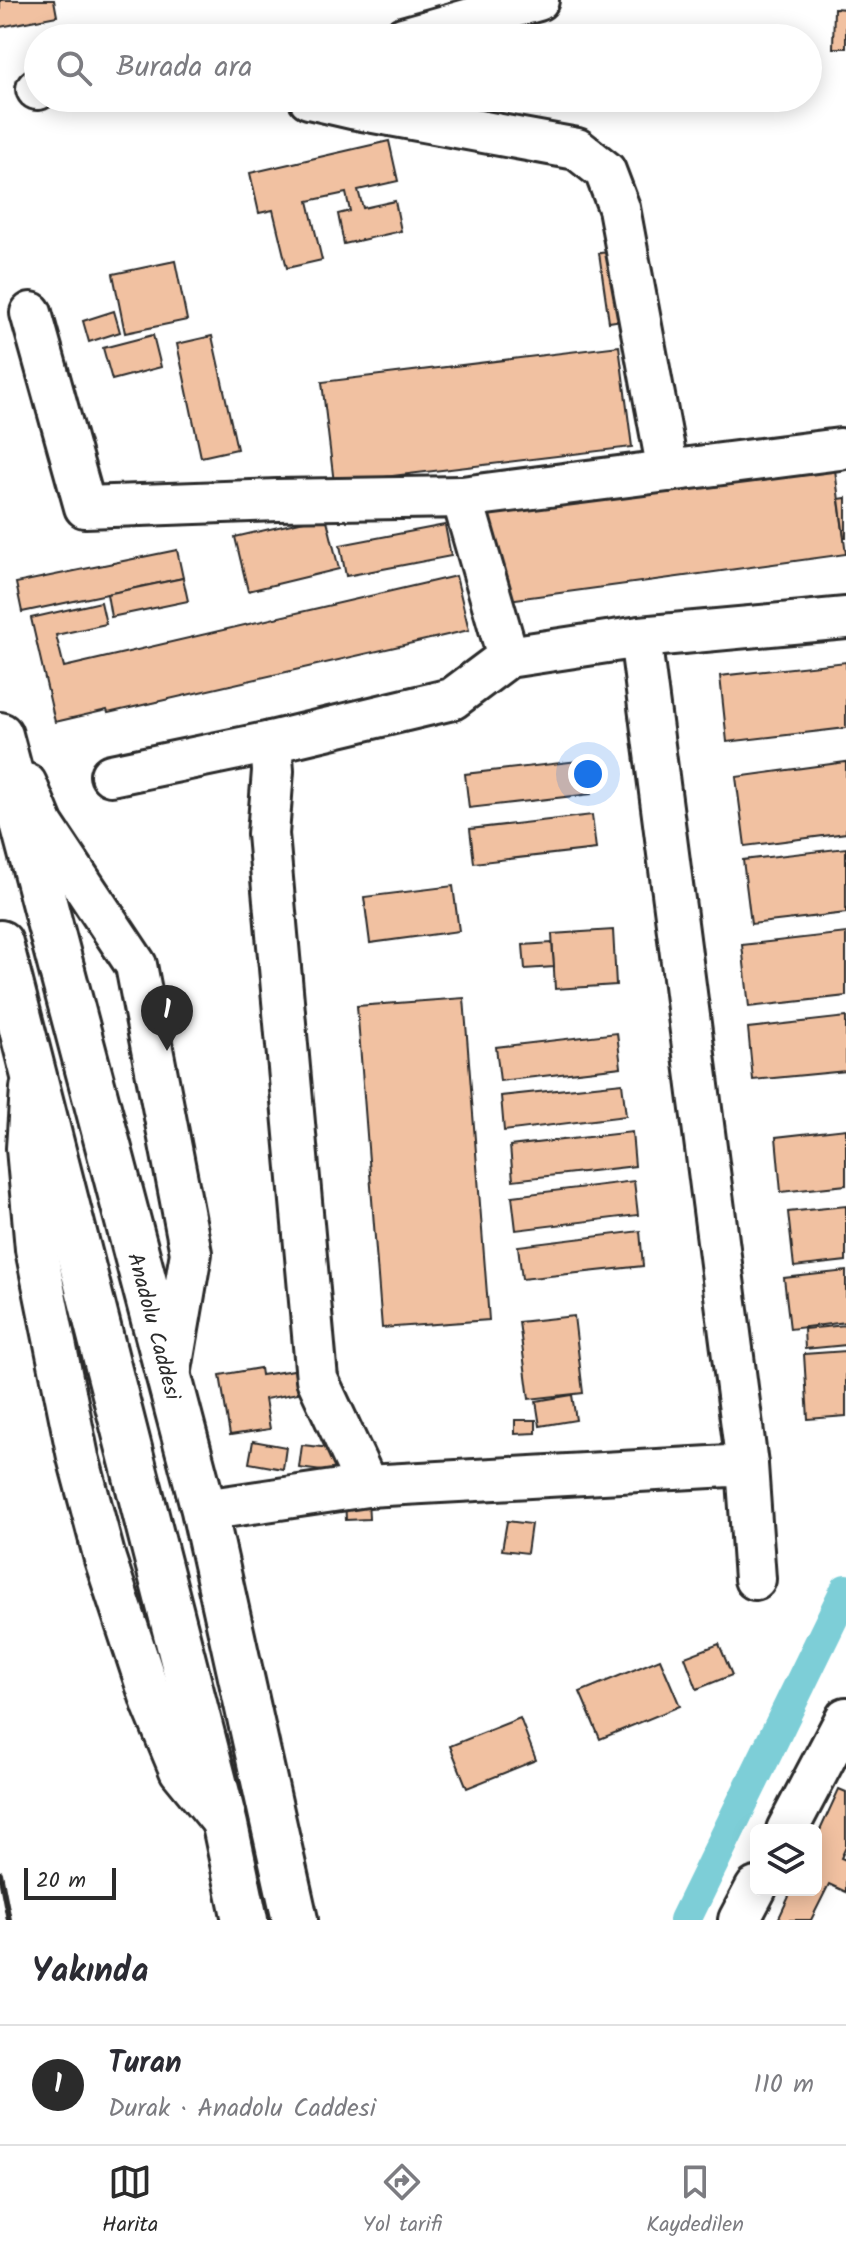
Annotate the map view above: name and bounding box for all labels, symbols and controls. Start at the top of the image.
search box [24,24,822,112]
text: Burada ara [116,44,253,92]
icon: search [52,46,96,90]
your location [568,754,608,794]
pin: 1 [141,985,193,1051]
street label: Anadolu Caddesi [116,1249,189,1405]
map controls [750,1824,822,1896]
button: layers [750,1824,822,1896]
scale bar [24,1864,116,1900]
text: 20 m [36,1864,86,1899]
text: Yakında [32,1945,149,1999]
text: Turan [108,2040,182,2088]
text: 1 [54,2064,62,2106]
text: 110 m [754,2064,814,2106]
text: Durak · Anadolu Caddesi [108,2088,376,2130]
tab: Harita [102,2160,158,2243]
tab: Yol tarifi [362,2160,442,2243]
tab: Kaydedilen [646,2160,744,2243]

